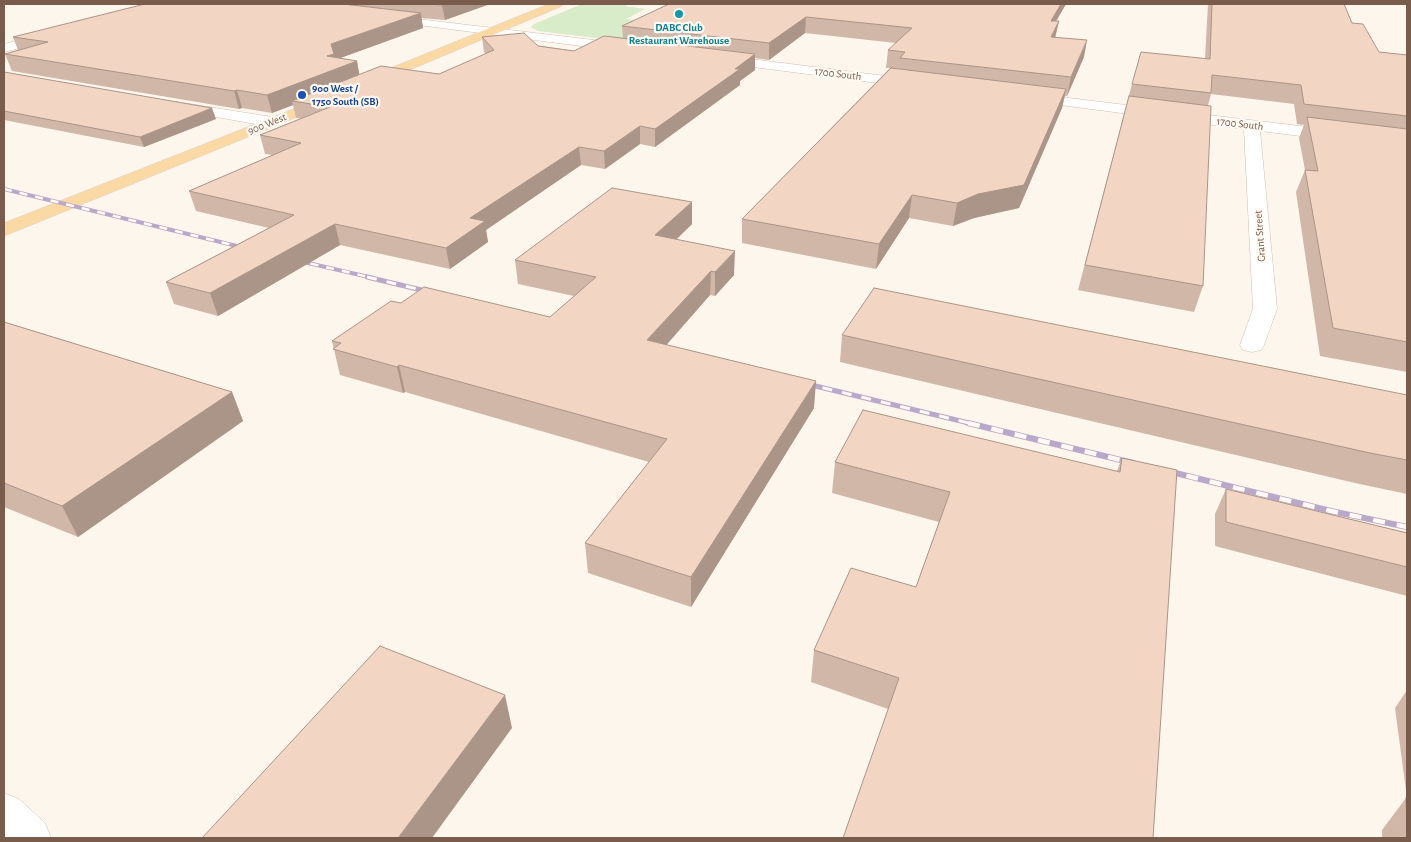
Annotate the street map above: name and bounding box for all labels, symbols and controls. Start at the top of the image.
marker: DABC Club Restaurant Warehouse [673,8,685,20]
place label: DABC Club Restaurant Warehouse [629,21,729,47]
street label: 1700 South [814,65,862,83]
place label: 900 West / 1750 South (SB) [312,82,379,108]
marker: 900 West / 1750 South (SB) [296,89,308,101]
street label: 900 West [246,110,288,138]
street label: 1700 South [1216,115,1264,133]
street label: Grant Street [1252,210,1268,262]

